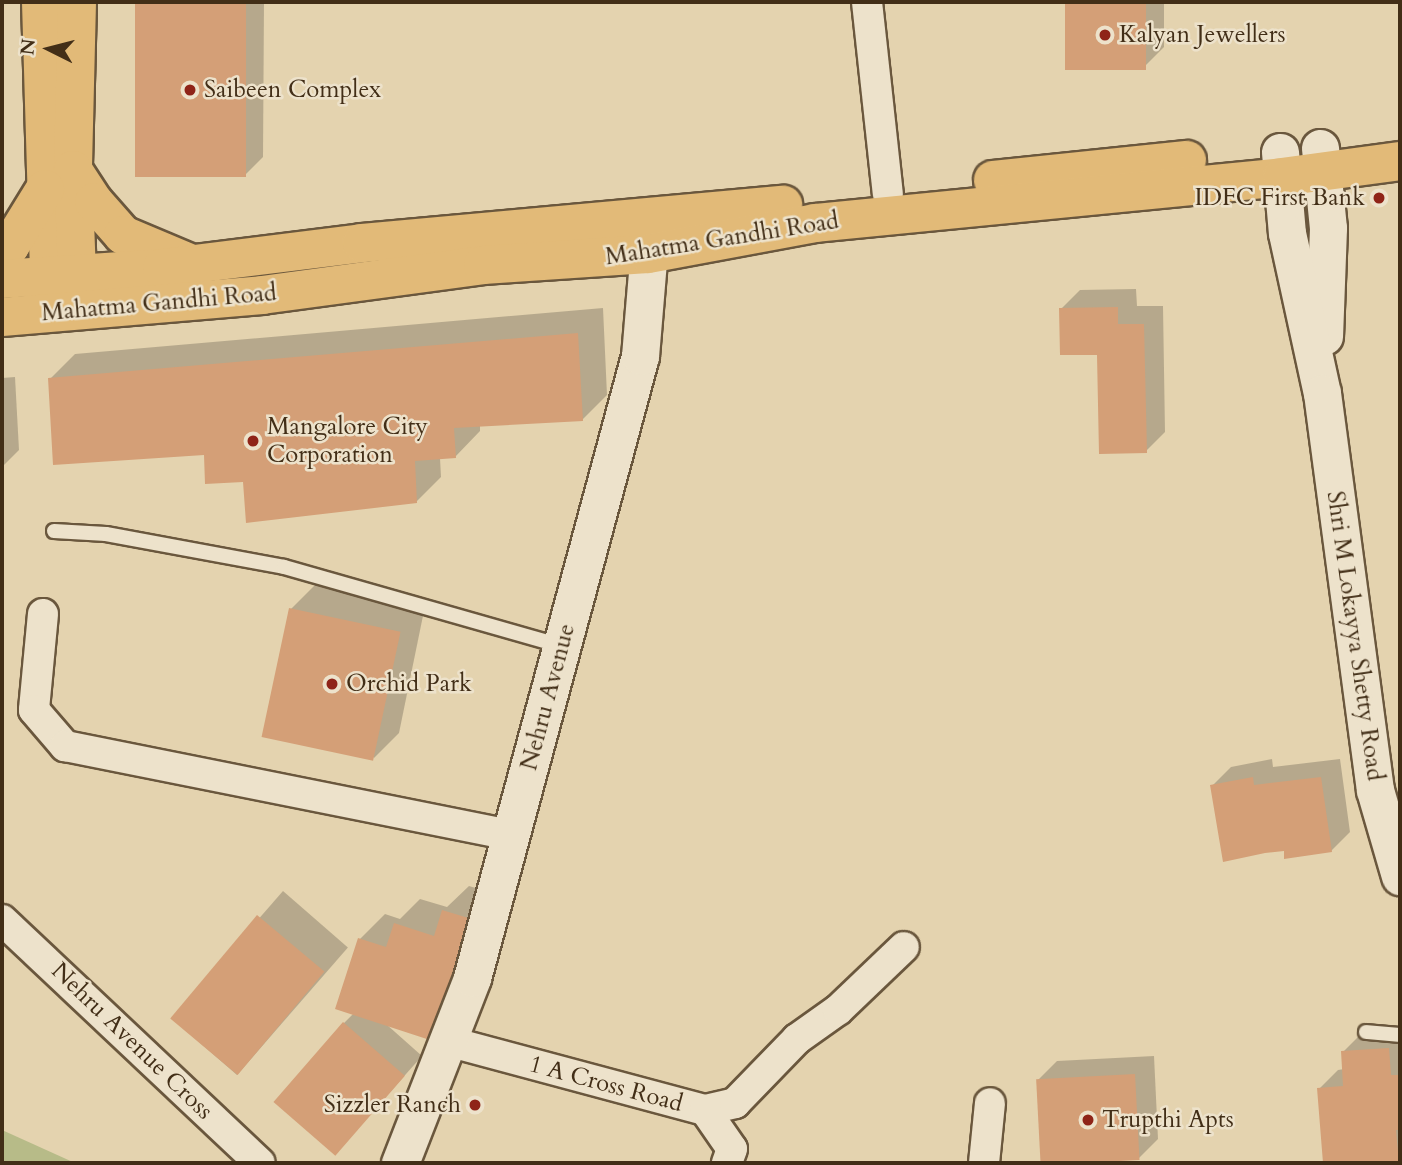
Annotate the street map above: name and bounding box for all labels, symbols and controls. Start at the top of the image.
north arrow [14,14,84,84]
place label: Kalyan Jewellers [1119,21,1286,49]
marker: Kalyan Jewellers [1097,27,1113,43]
text: N [14,37,42,56]
place label: Saibeen Complex [204,76,381,104]
marker: Saibeen Complex [182,82,198,98]
place label: IDFC First Bank [1194,184,1365,212]
marker: IDFC First Bank [1371,190,1387,206]
street label: Mahatma Gandhi Road [603,206,841,272]
street label: Mahatma Gandhi Road [40,278,278,328]
place label: Mangalore City Corporation [267,413,428,469]
marker: Mangalore City Corporation [245,433,261,449]
street label: Shri M Lokayya Shetty Road [1320,489,1390,783]
street label: Nehru Avenue [515,620,581,774]
place label: Orchid Park [346,670,472,698]
marker: Orchid Park [324,676,340,692]
street label: Nehru Avenue Cross [45,957,219,1125]
street label: 1 A Cross Road [526,1050,686,1118]
place label: Sizzler Ranch [324,1091,461,1119]
marker: Sizzler Ranch [467,1097,483,1113]
place label: Trupthi Apts [1102,1106,1234,1134]
marker: Trupthi Apts [1080,1112,1096,1128]

